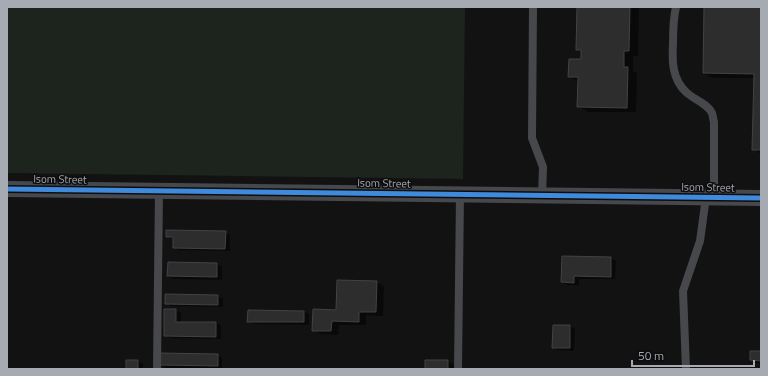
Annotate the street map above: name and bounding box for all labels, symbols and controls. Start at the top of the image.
street label: Isom Street [33,171,87,187]
street label: Isom Street [357,175,411,191]
street label: Isom Street [681,179,735,195]
scale bar [632,342,754,368]
text: 50 m [638,346,664,365]

